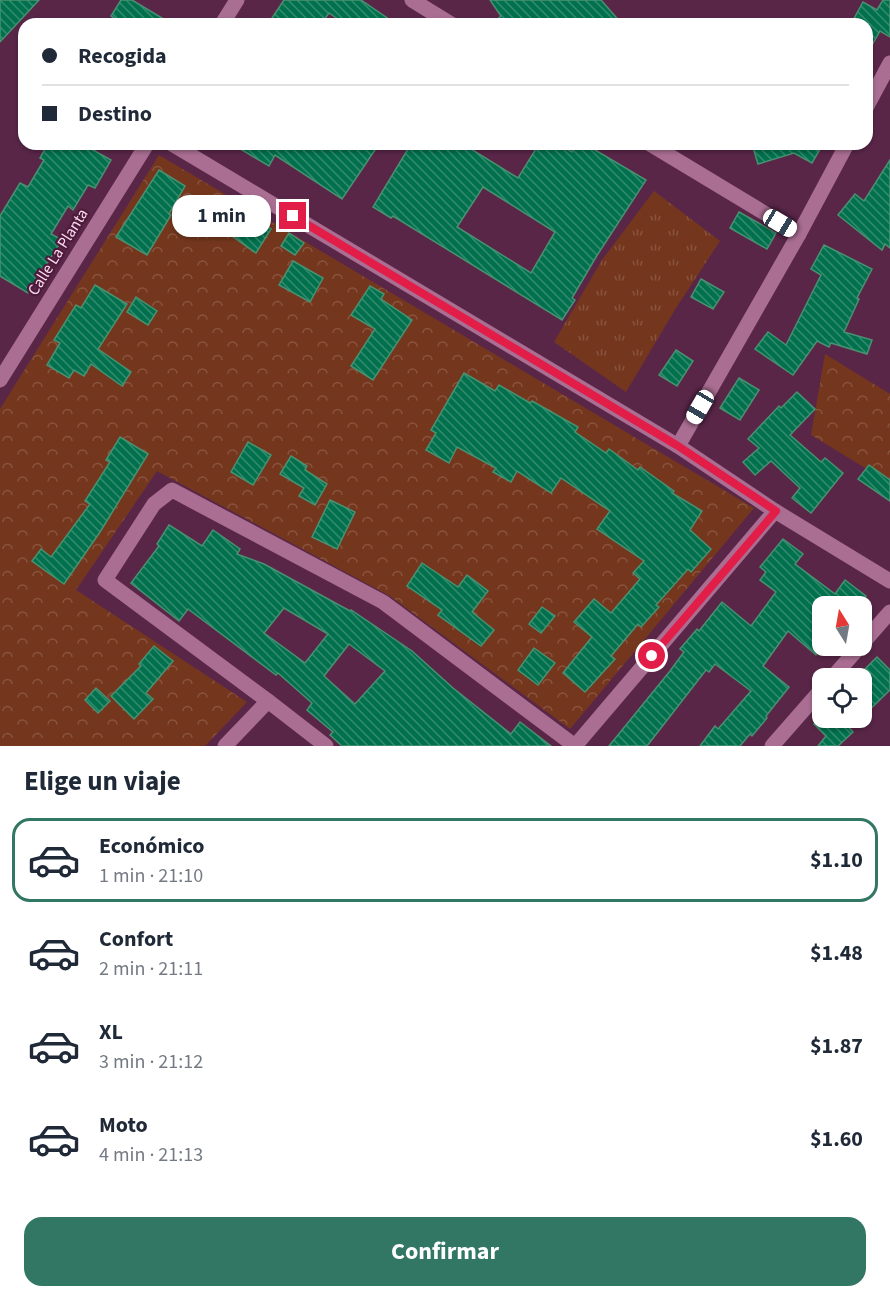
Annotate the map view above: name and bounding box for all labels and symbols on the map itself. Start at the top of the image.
callout: 1 min [173,195,272,237]
route end [279,202,306,229]
street label: Calle La Planta [23,204,93,300]
car [760,206,800,240]
car [683,387,717,427]
north arrow [812,596,872,656]
route start [638,642,665,669]

